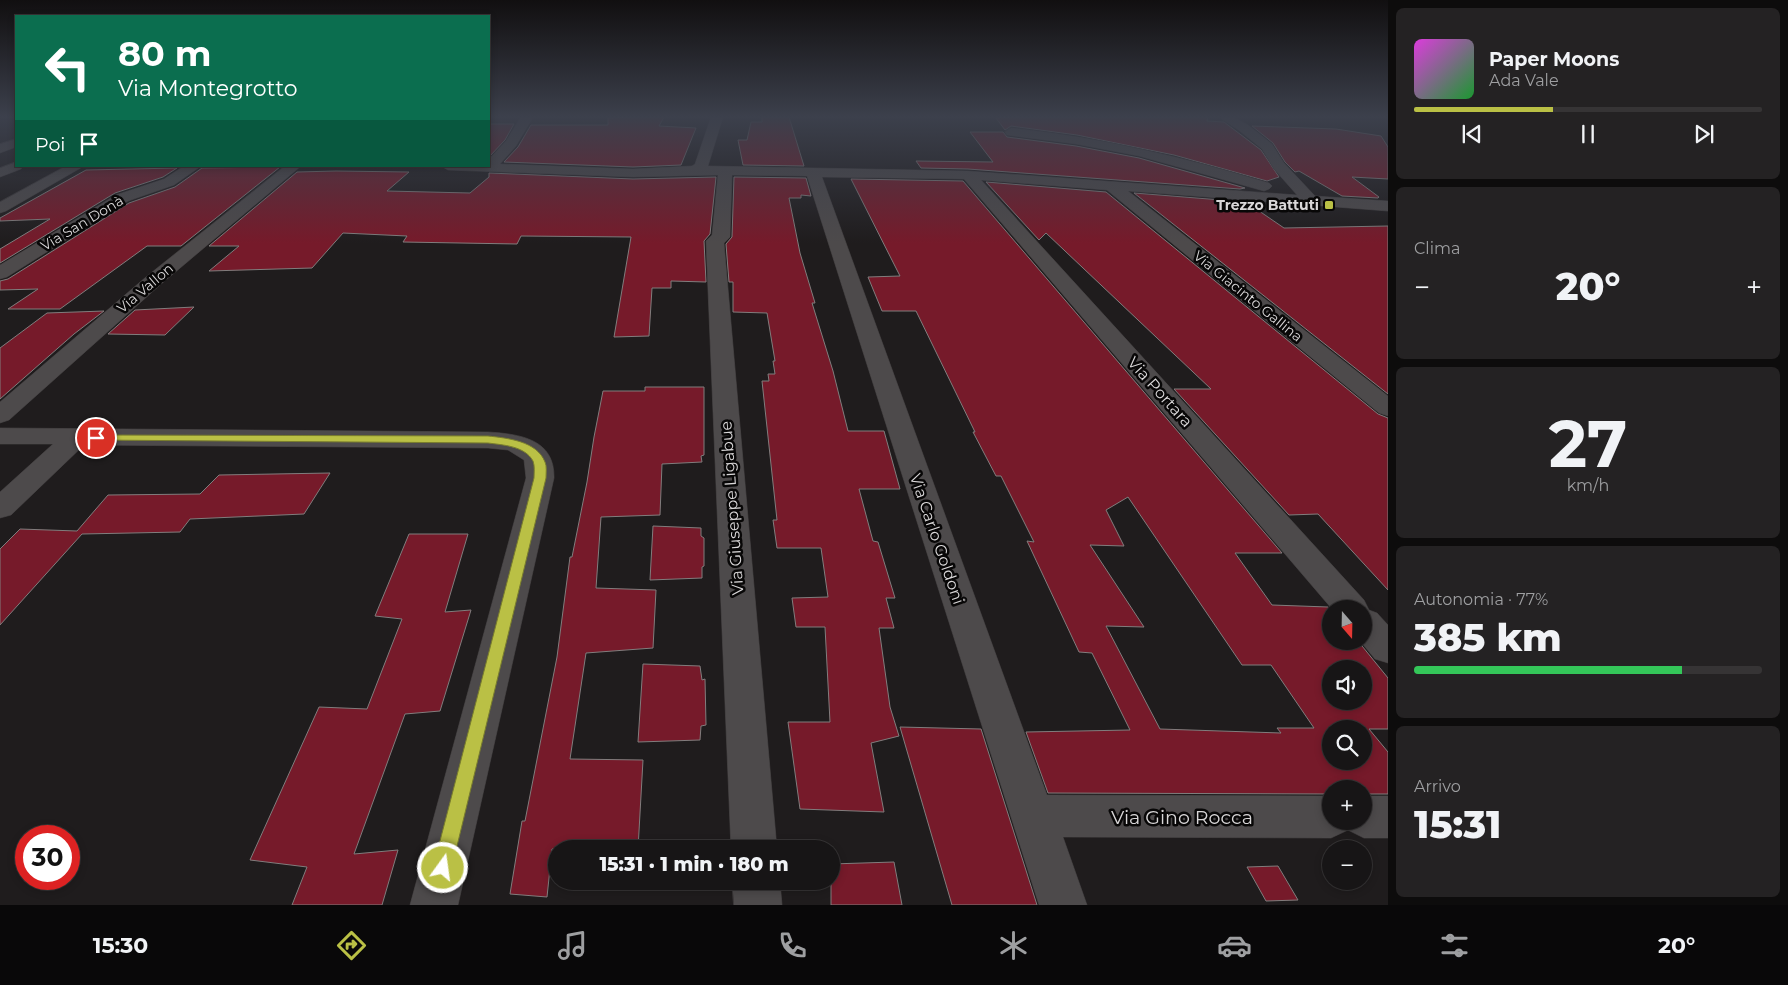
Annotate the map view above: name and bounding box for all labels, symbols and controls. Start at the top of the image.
text: 80 m [118,32,212,75]
icon: left [35,35,100,100]
text: Paper Moons [1489,48,1619,71]
text: Ada Vale [1489,71,1559,90]
text: Via Montegrotto [118,75,297,102]
icon: previous [1458,120,1486,148]
icon: pause [1574,120,1602,148]
icon: next [1690,120,1718,148]
icon: arrive [75,130,103,158]
text: Poi [35,133,65,156]
street label: Via San Donà [37,191,127,255]
place label: Trezzo Battuti [1216,196,1319,214]
marker: Trezzo Battuti [1323,199,1335,211]
text: Clima [1414,239,1460,258]
street label: Via Giacinto Gallina [1190,247,1306,345]
street label: Via Vallon [113,259,177,317]
text: 20° [1556,263,1620,310]
text: − [1414,270,1430,304]
text: + [1746,270,1762,304]
street label: Via Portara [1124,353,1196,431]
text: 27 [1549,404,1627,483]
pin [75,417,117,459]
street label: Via Giuseppe Ligabue [716,420,748,596]
icon: arrive [82,424,110,452]
street label: Via Carlo Goldoni [906,471,968,607]
text: km/h [1567,476,1609,495]
text: Autonomia · 77% [1414,590,1548,609]
north arrow [1322,600,1372,650]
map controls [1322,600,1372,890]
text: 385 km [1414,614,1562,661]
button: sound [1322,660,1372,710]
button: search [1322,720,1372,770]
text: Arrivo [1414,777,1461,796]
button: + [1322,780,1372,830]
text: 15:31 [1414,801,1502,848]
street label: Via Gino Rocca [1111,806,1253,829]
speed limit sign: 30 [15,825,80,890]
button: − [1322,840,1372,890]
position arrow [416,841,468,893]
text: 15:31 · 1 min · 180 m [599,853,789,876]
icon: directions [334,928,369,963]
icon: music [555,928,590,963]
icon: phone [775,928,810,963]
icon: climate [996,928,1031,963]
icon: car [1217,928,1252,963]
icon: filters [1437,928,1472,963]
text: 15:30 [93,932,148,959]
text: 20° [1658,932,1695,959]

